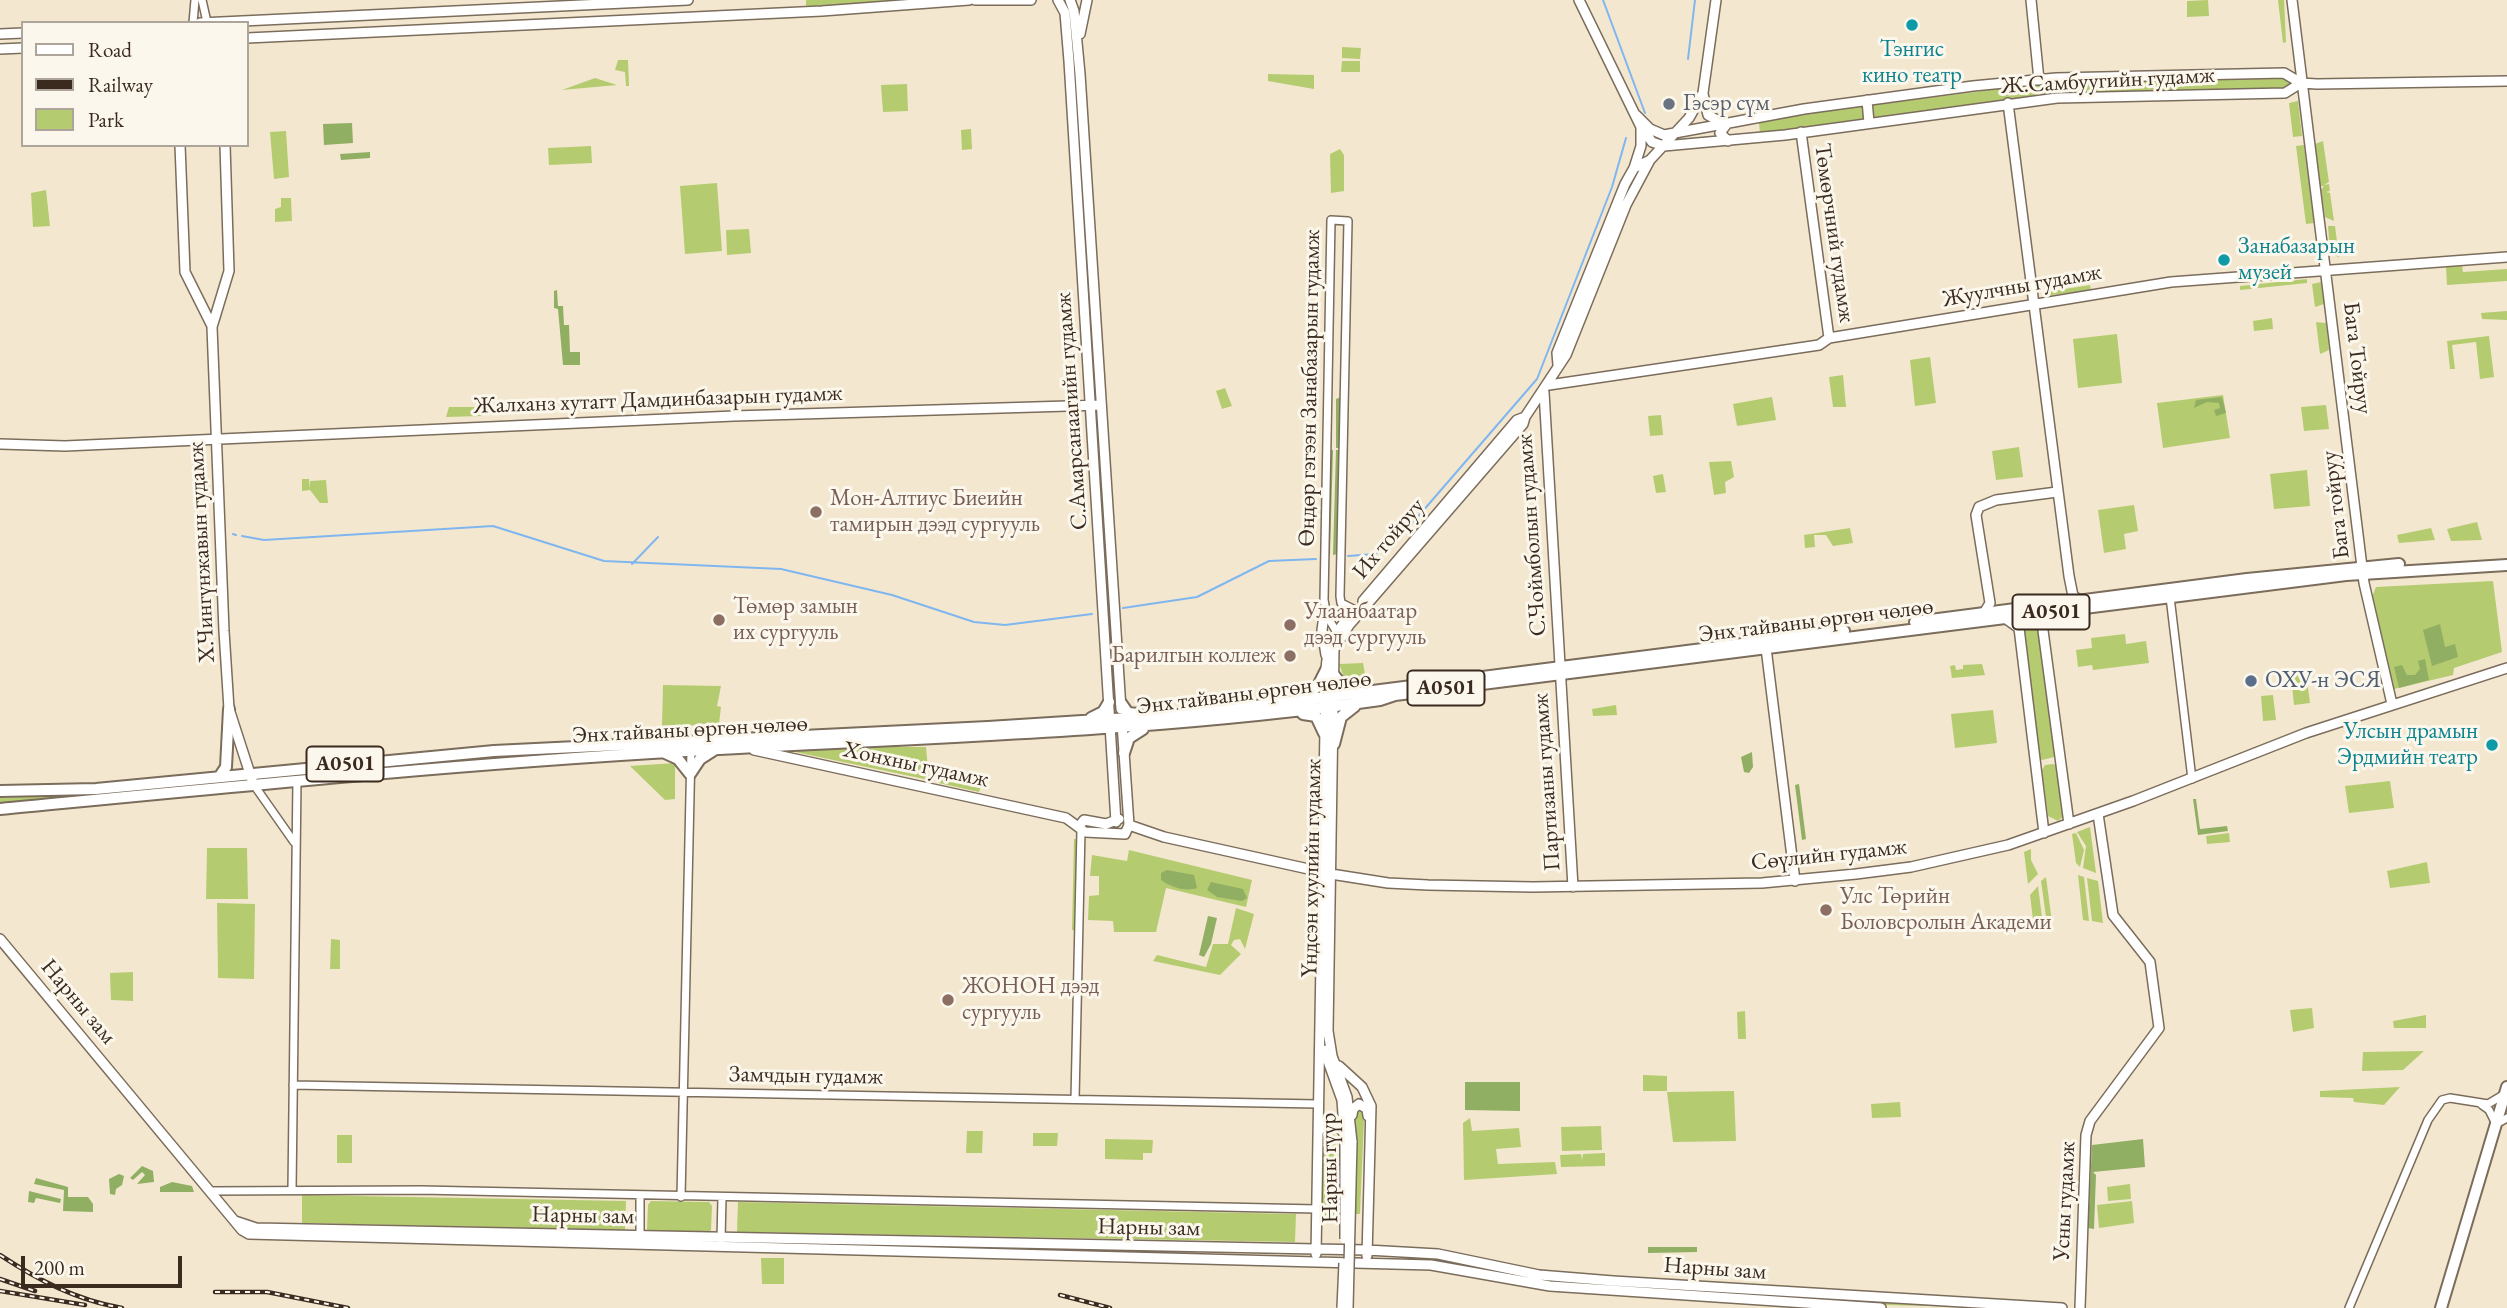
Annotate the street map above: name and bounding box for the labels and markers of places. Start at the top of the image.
marker: Тэнгис кино театр [1904,17,1920,33]
place label: Тэнгис кино театр [1862,36,1962,90]
place label: Гэсэр сүм [1683,90,1770,118]
marker: Гэсэр сүм [1661,96,1677,112]
place label: Занабазарын музей [2238,233,2355,287]
marker: Занабазарын музей [2216,252,2232,268]
place label: Мон-Алтиус Биеийн тамирын дээд сургууль [830,485,1040,539]
marker: Мон-Алтиус Биеийн тамирын дээд сургууль [808,504,824,520]
place label: Төмөр замын их сургууль [733,593,858,647]
place label: Улаанбаатар дээд сургууль [1304,598,1426,652]
marker: Төмөр замын их сургууль [711,612,727,628]
marker: Улаанбаатар дээд сургууль [1282,617,1298,633]
place label: Барилгын коллеж [1111,642,1276,670]
marker: Барилгын коллеж [1282,648,1298,664]
place label: ОХУ-н ЭСЯ [2265,667,2381,695]
marker: ОХУ-н ЭСЯ [2243,673,2259,689]
place label: Улсын драмын Эрдмийн театр [2337,718,2478,772]
marker: Улсын драмын Эрдмийн театр [2484,737,2500,753]
place label: Улс Төрийн Боловсролын Академи [1840,883,2052,937]
marker: Улс Төрийн Боловсролын Академи [1818,902,1834,918]
place label: ЖОНОН дээд сургууль [962,973,1099,1027]
marker: ЖОНОН дээд сургууль [940,992,956,1008]

